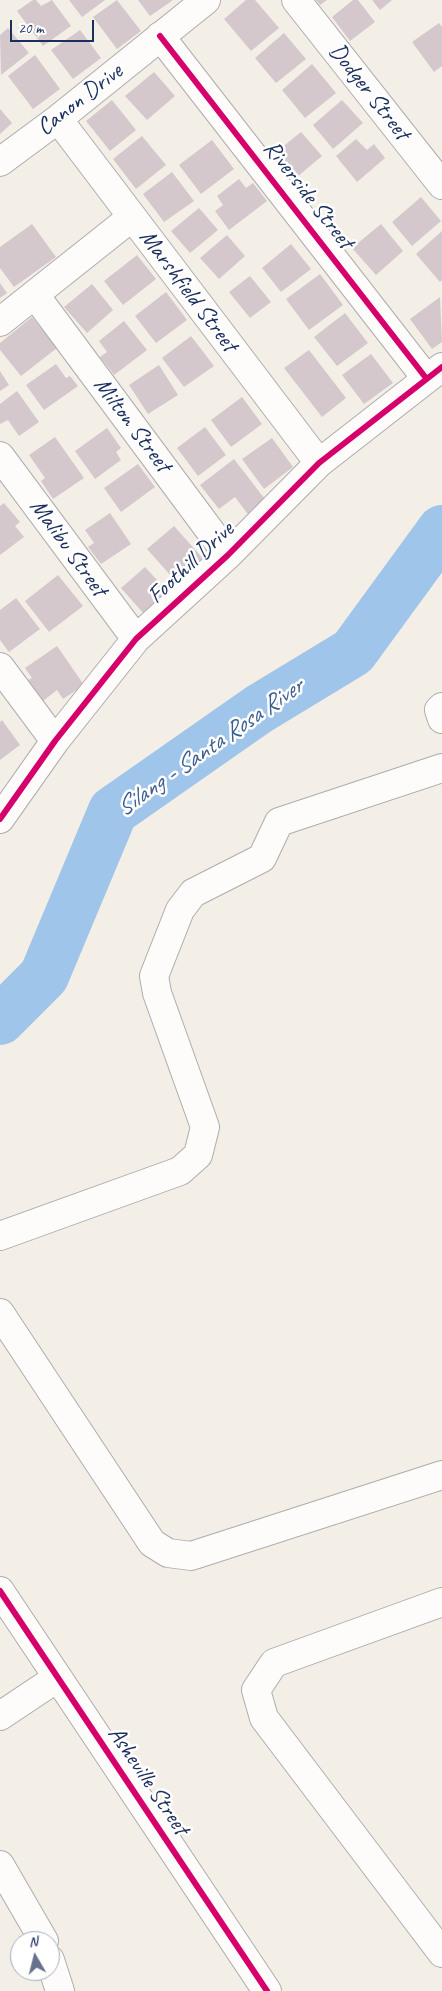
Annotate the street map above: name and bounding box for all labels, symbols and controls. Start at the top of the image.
scale bar [12,10,96,42]
text: 20 m [18,19,44,38]
street label: Dodger Street [322,38,416,146]
street label: Canon Drive [31,58,129,142]
street label: Riverside Street [257,135,359,255]
street label: Marshfield Street [133,224,243,358]
street label: Milton Street [87,372,177,478]
street label: Malibu Street [23,494,113,602]
street label: Foothill Drive [142,516,240,610]
water label: Silang - Santa Rosa River [111,672,309,824]
street label: Asheville Street [101,1721,195,1841]
north arrow [10,1931,60,1981]
text: N [27,1933,38,1951]

